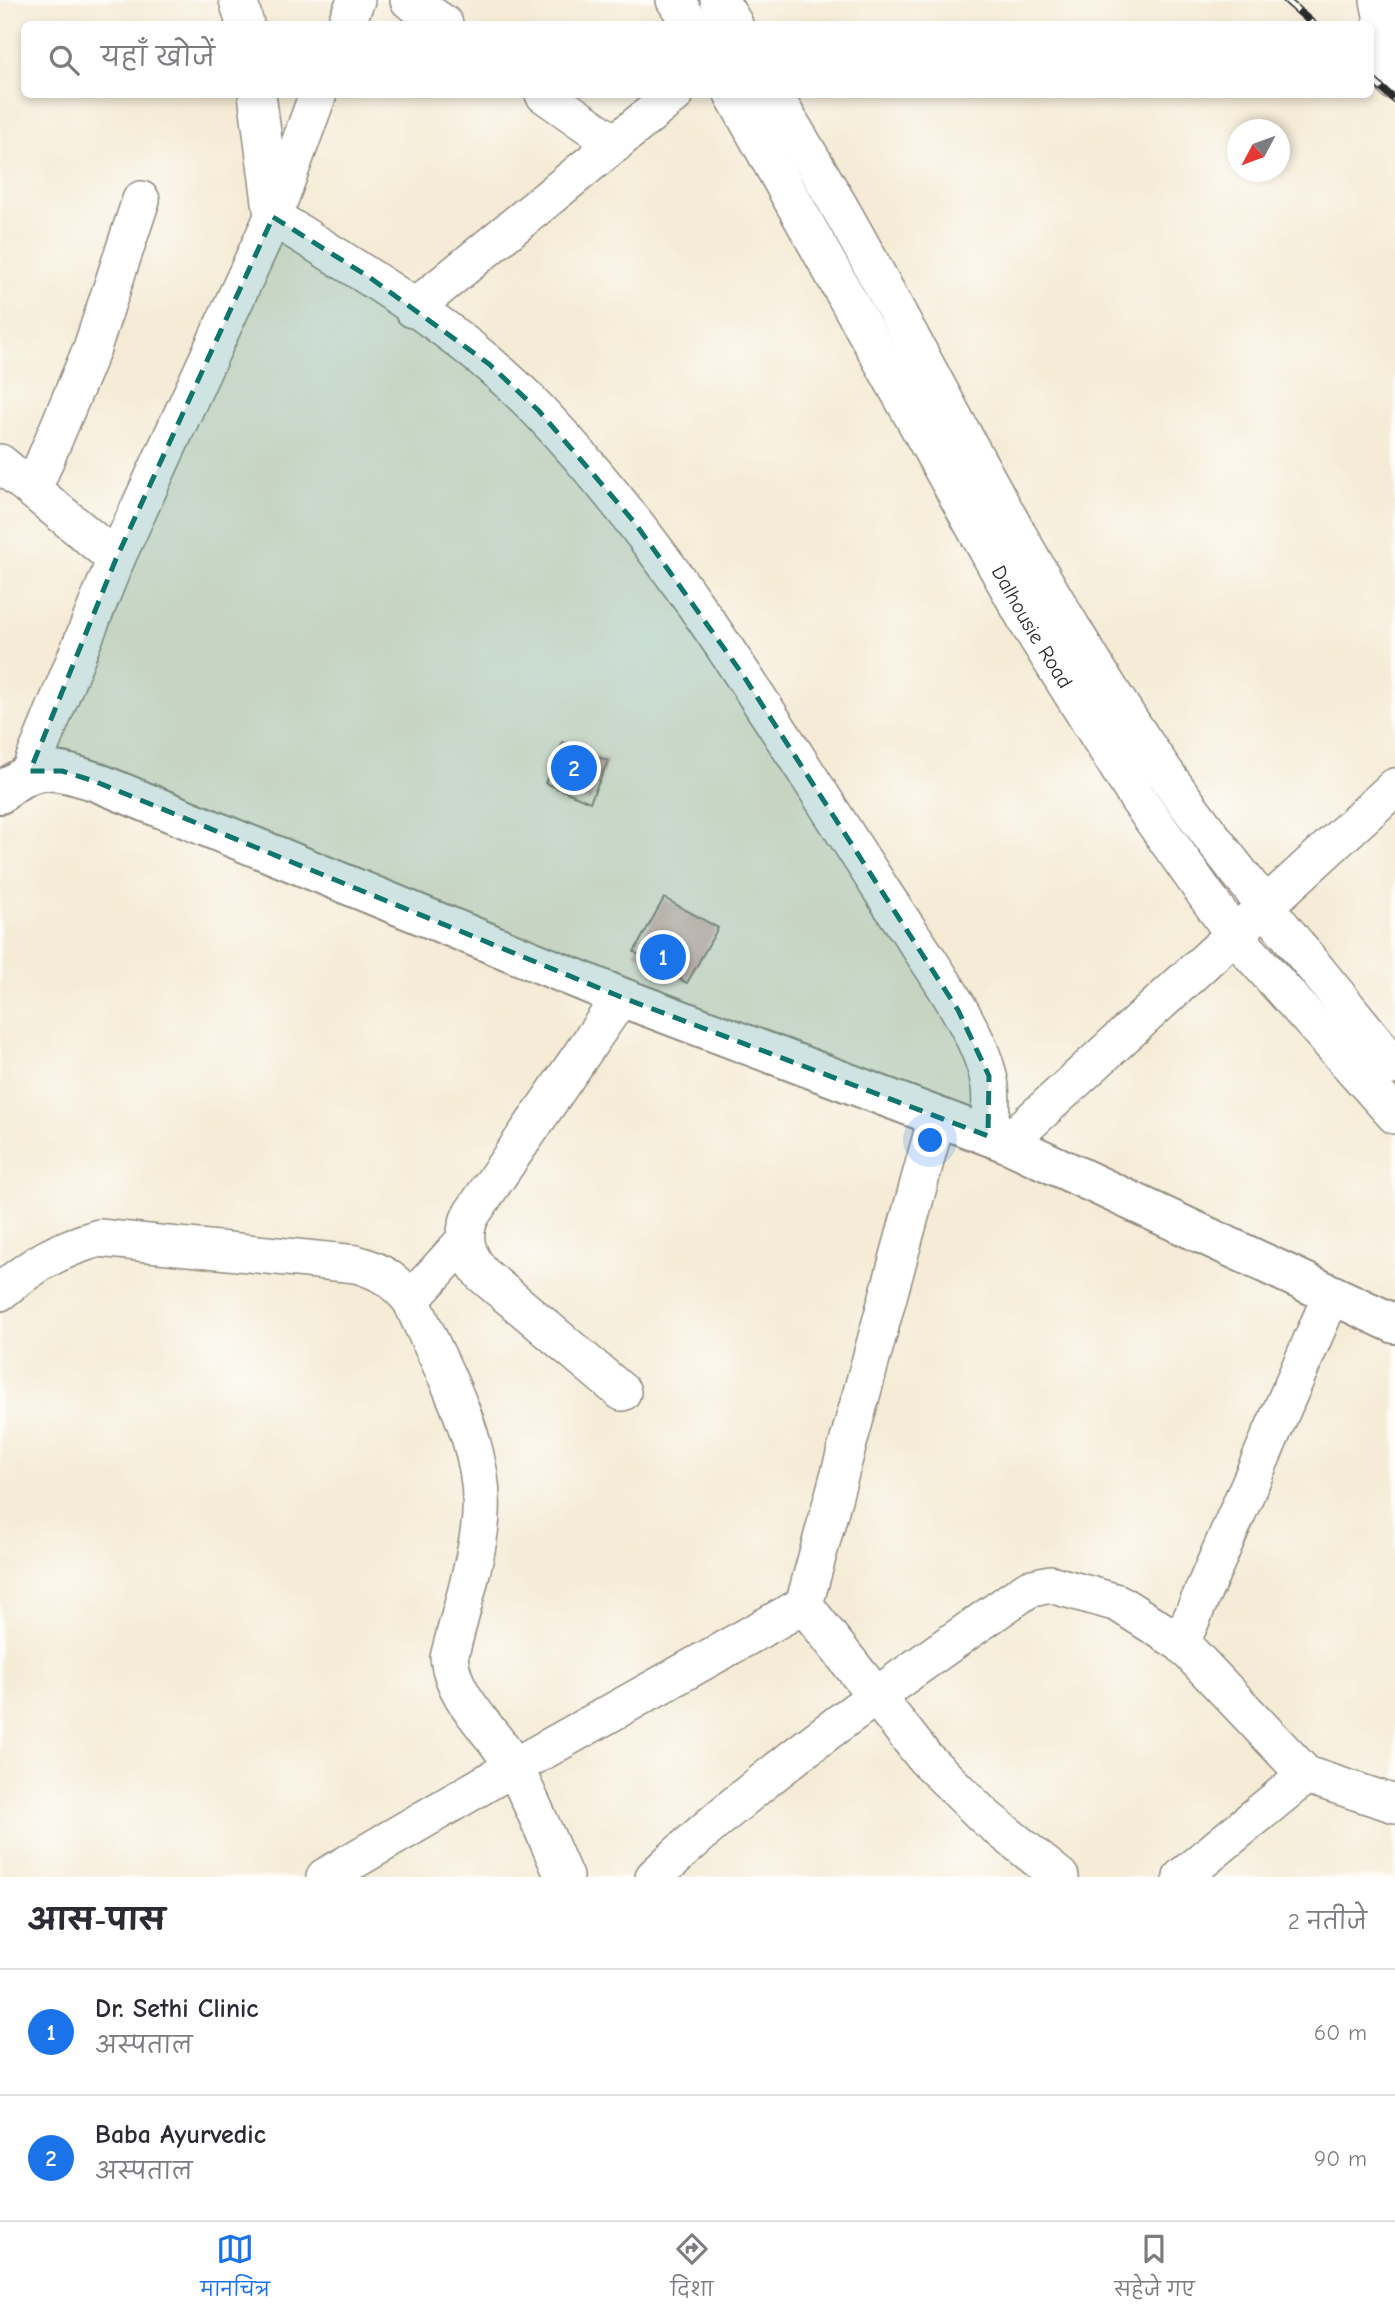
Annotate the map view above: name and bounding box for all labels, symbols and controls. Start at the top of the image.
search box [21,21,1374,98]
icon: search [45,41,83,79]
text: यहाँ खोजें [101,43,215,73]
north arrow [1227,119,1290,182]
street label: Dalhousie Road [987,561,1078,693]
pin: 2 [551,742,597,794]
pin: 1 [640,931,686,983]
your location [913,1123,947,1157]
text: आस-पास [28,1903,165,1938]
text: 2 नतीजे [1288,1908,1367,1935]
text: Dr. Sethi Clinic [95,1994,259,2024]
text: 1 [46,2019,56,2046]
text: 60 m [1314,2019,1367,2046]
text: अस्पताल [95,2032,193,2059]
text: Baba Ayurvedic [95,2120,266,2150]
text: 2 [45,2145,57,2172]
text: 90 m [1314,2145,1367,2172]
text: अस्पताल [95,2158,193,2185]
tab: मानचित्र [200,2230,270,2310]
tab: दिशा [671,2230,714,2310]
tab: सहेजे गए [1114,2230,1195,2310]

